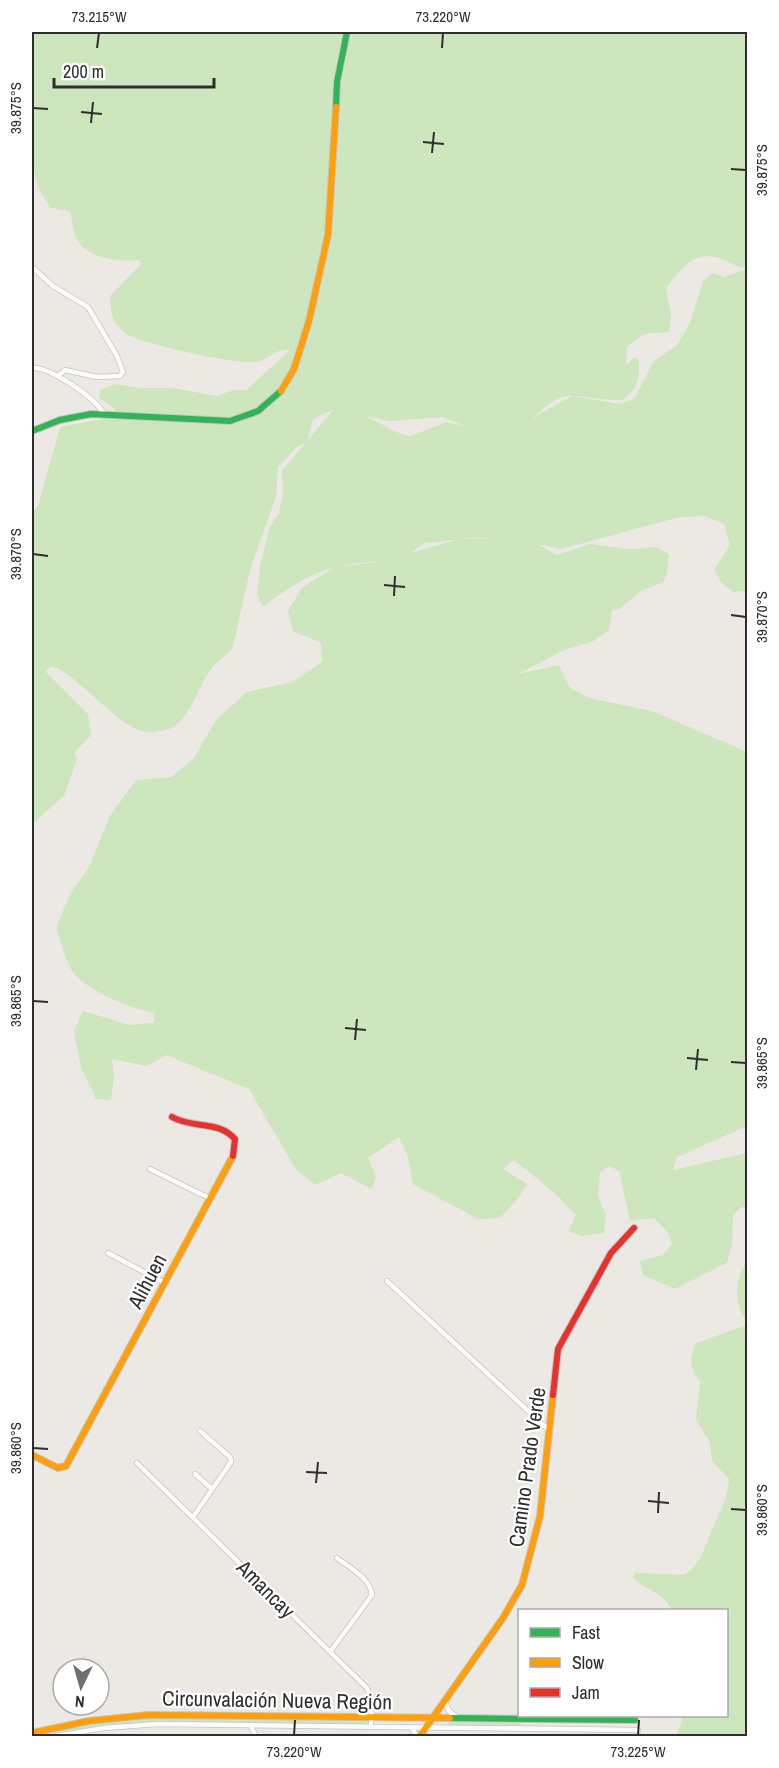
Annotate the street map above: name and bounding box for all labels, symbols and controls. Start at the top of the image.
text: 73.215°W [71,6,127,27]
text: 73.220°W [415,6,471,27]
scale bar [54,51,214,89]
text: 200 m [63,59,104,84]
text: 39.875°S [5,82,26,134]
text: 39.875°S [751,144,772,196]
text: 39.870°S [5,528,26,580]
text: 39.870°S [751,591,772,643]
text: 39.865°S [5,975,26,1027]
text: 39.865°S [751,1037,772,1089]
street label: Alihuen [120,1248,174,1314]
street label: Camino Prado Verde [501,1385,553,1549]
text: 39.860°S [5,1422,26,1474]
text: 39.860°S [751,1484,772,1536]
street label: Amancay [230,1553,302,1625]
legend [518,1609,728,1717]
text: Fast [572,1620,600,1645]
text: Slow [572,1650,604,1675]
north arrow [51,1657,111,1717]
text: Jam [572,1680,600,1705]
street label: Circunvalación Nueva Región [162,1683,392,1717]
text: N [74,1691,85,1713]
text: 73.220°W [266,1741,322,1762]
text: 73.225°W [610,1741,666,1762]

